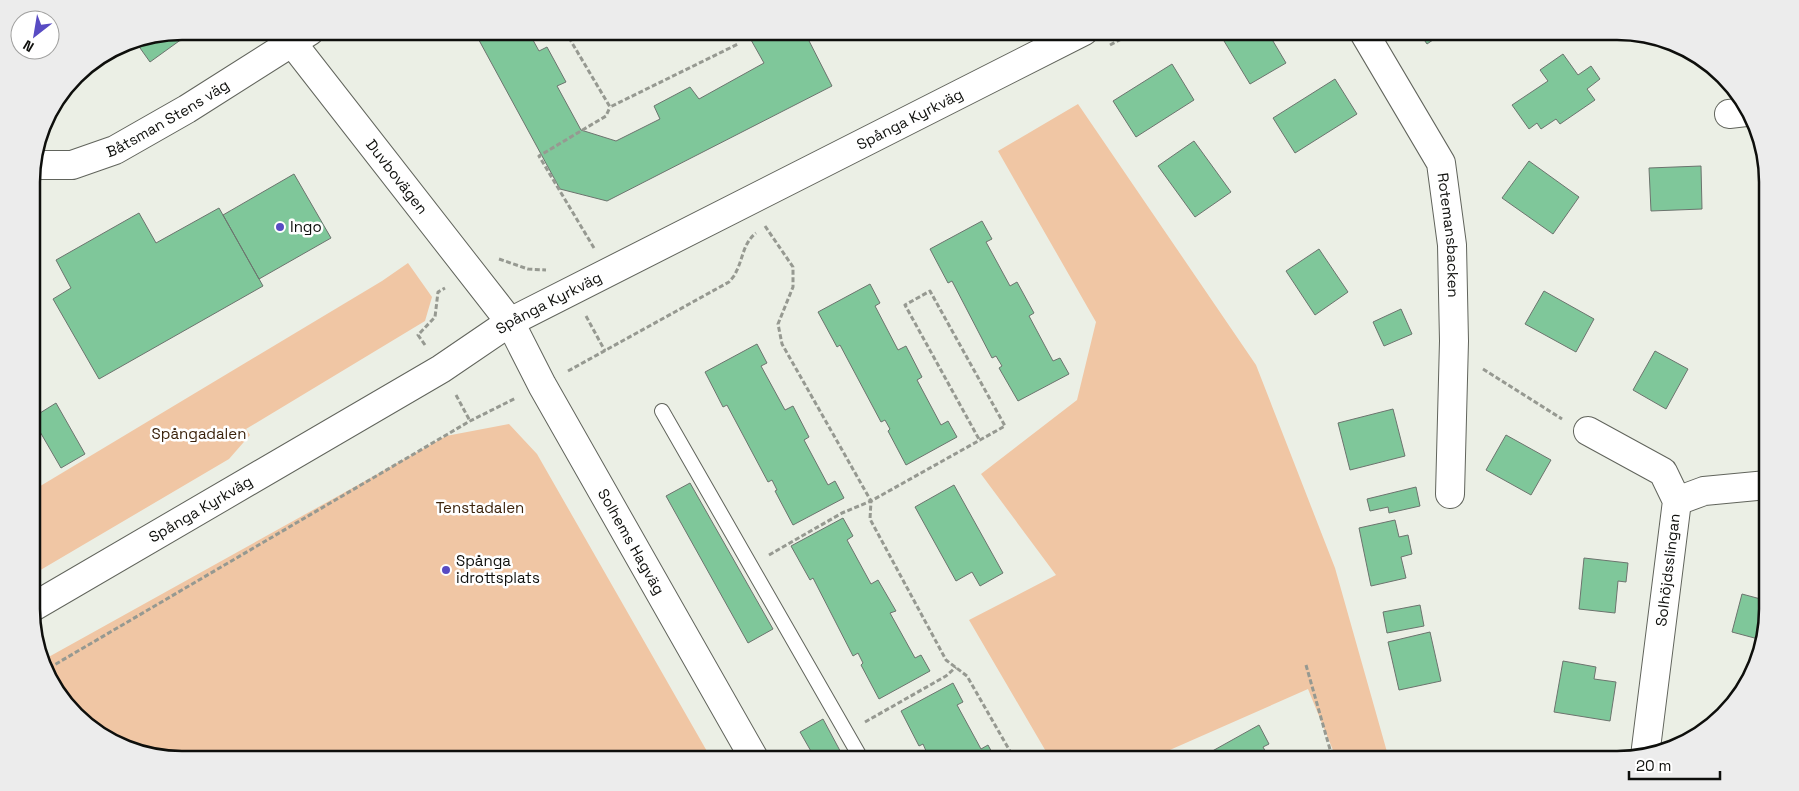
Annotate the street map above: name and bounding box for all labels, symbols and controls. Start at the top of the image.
north arrow [10,10,60,60]
text: N [20,36,37,56]
street label: Båtsman Stens väg [104,75,232,161]
street label: Spånga Kyrkväg [853,84,966,154]
street label: Duvbovägen [362,135,432,218]
street label: Rotemansbacken [1433,172,1463,298]
place label: Ingo [290,217,322,236]
marker: Ingo [274,221,286,233]
street label: Spånga Kyrkväg [492,267,605,338]
park label: Spångadalen [152,424,246,443]
street label: Spånga Kyrkväg [145,471,256,546]
street label: Solhems Hagväg [594,485,669,598]
park label: Tenstadalen [436,498,524,517]
street label: Solhöjdsslingan [1651,512,1684,628]
place label: Spånga idrottsplats [456,551,540,587]
marker: Spånga idrottsplats [440,564,452,576]
scale bar [1629,748,1720,780]
text: 20 m [1636,756,1671,775]

